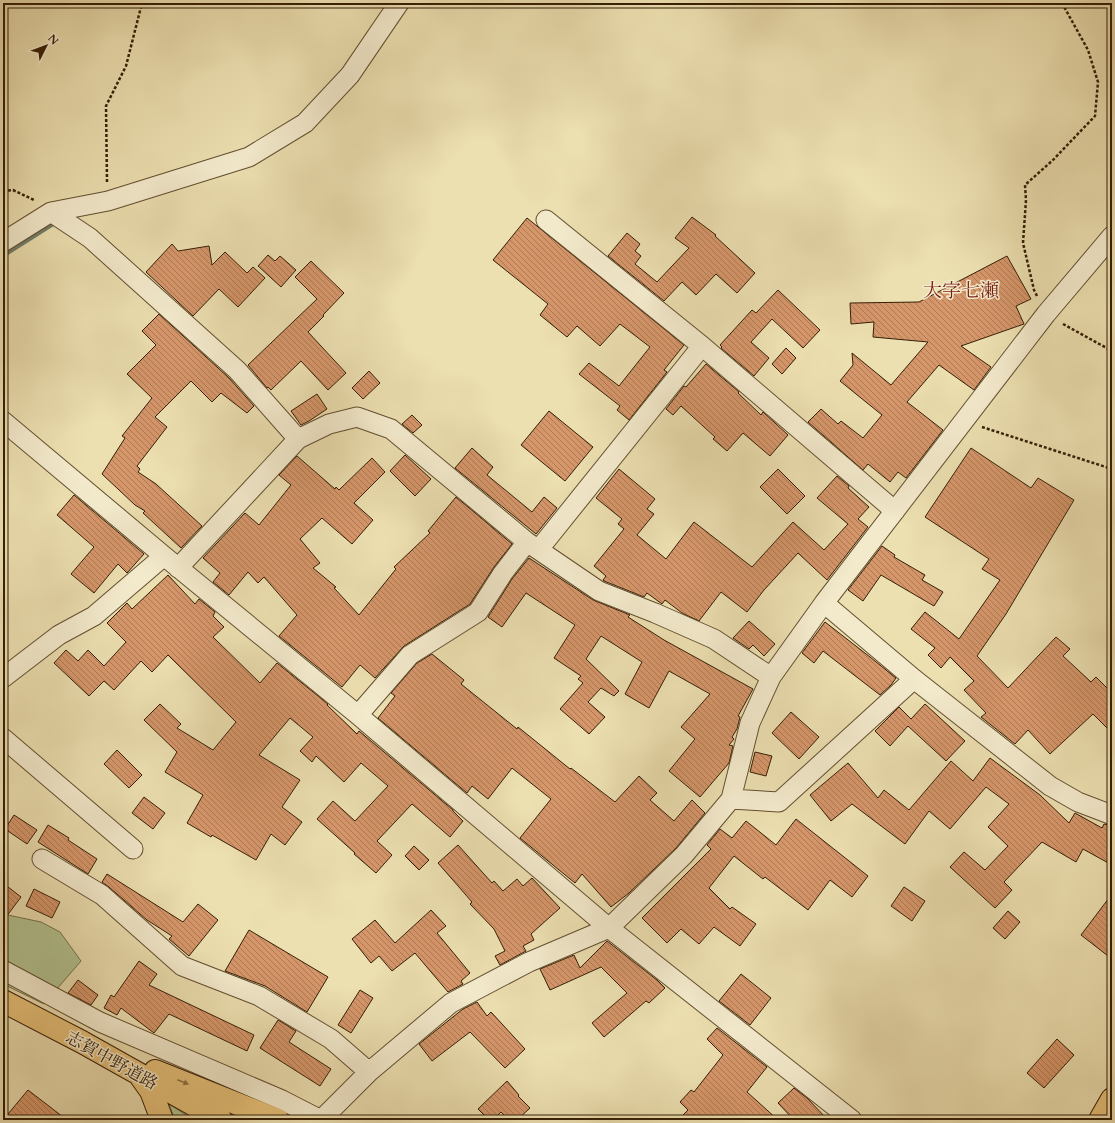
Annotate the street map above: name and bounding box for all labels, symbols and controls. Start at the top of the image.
north arrow [26,26,66,66]
text: N [44,31,62,49]
district label: 大字七瀬 [923,278,999,304]
street label: 志賀中野道路 [62,1026,162,1095]
one-way arrow [178,1079,190,1085]

